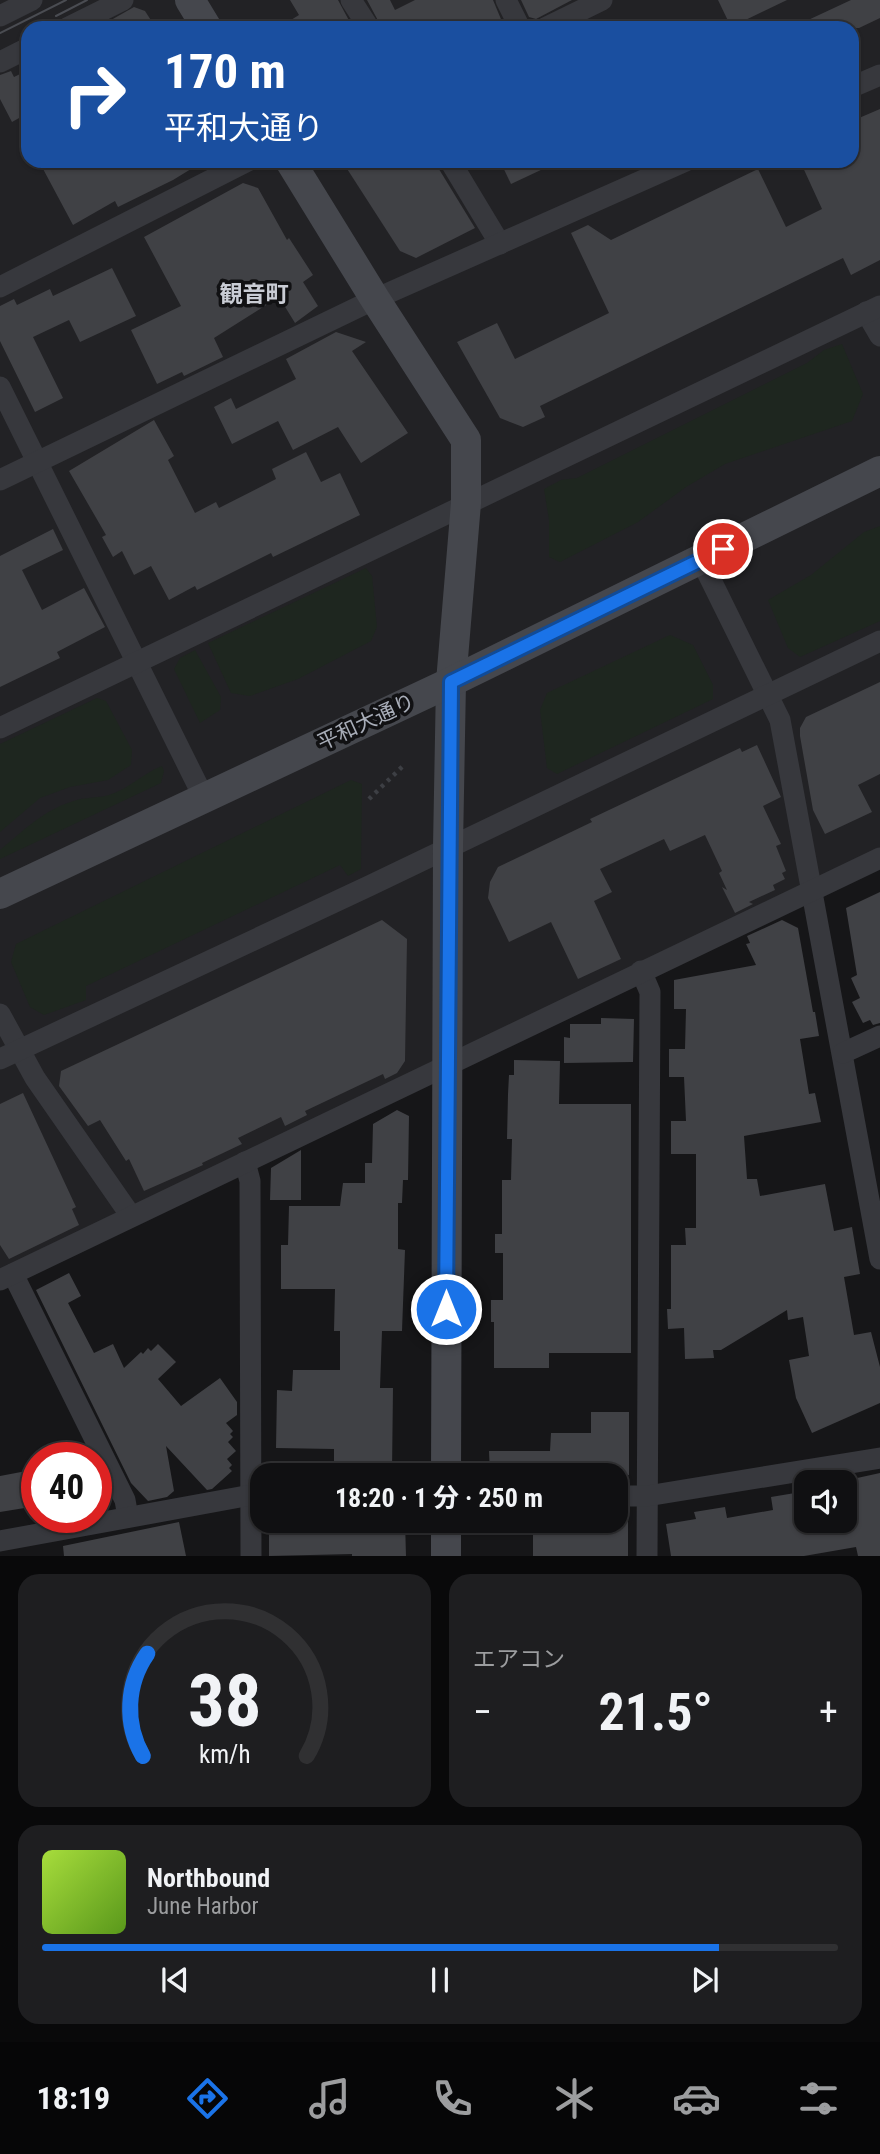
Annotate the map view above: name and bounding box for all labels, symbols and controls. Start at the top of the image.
text: 170 m [164,43,286,100]
icon: right [49,49,140,140]
text: 平和大通り [164,109,324,147]
district label: 観音町 [220,281,289,308]
pin [693,519,753,579]
icon: arrive [704,530,742,568]
street label: 平和大通り [313,689,419,755]
position arrow [409,1272,483,1346]
speed limit sign: 40 [21,1442,112,1533]
map controls [794,1470,857,1533]
button: sound [794,1470,857,1533]
text: 18:20 · 1 分 · 250 m [335,1483,543,1513]
text: エアコン [473,1646,565,1673]
text: 38 [188,1659,261,1745]
text: 21.5° [598,1682,713,1743]
text: − [473,1690,492,1734]
text: + [819,1690,838,1734]
text: km/h [199,1740,250,1769]
text: Northbound [147,1863,270,1893]
text: June Harbor [147,1893,259,1920]
icon: previous [156,1961,194,1999]
icon: pause [421,1961,459,1999]
icon: next [686,1961,724,1999]
icon: directions [183,2074,232,2123]
icon: music [305,2074,354,2123]
icon: phone [428,2074,477,2123]
icon: climate [550,2074,599,2123]
icon: car [672,2074,721,2123]
icon: filters [794,2074,843,2123]
text: 18:19 [37,2079,110,2117]

